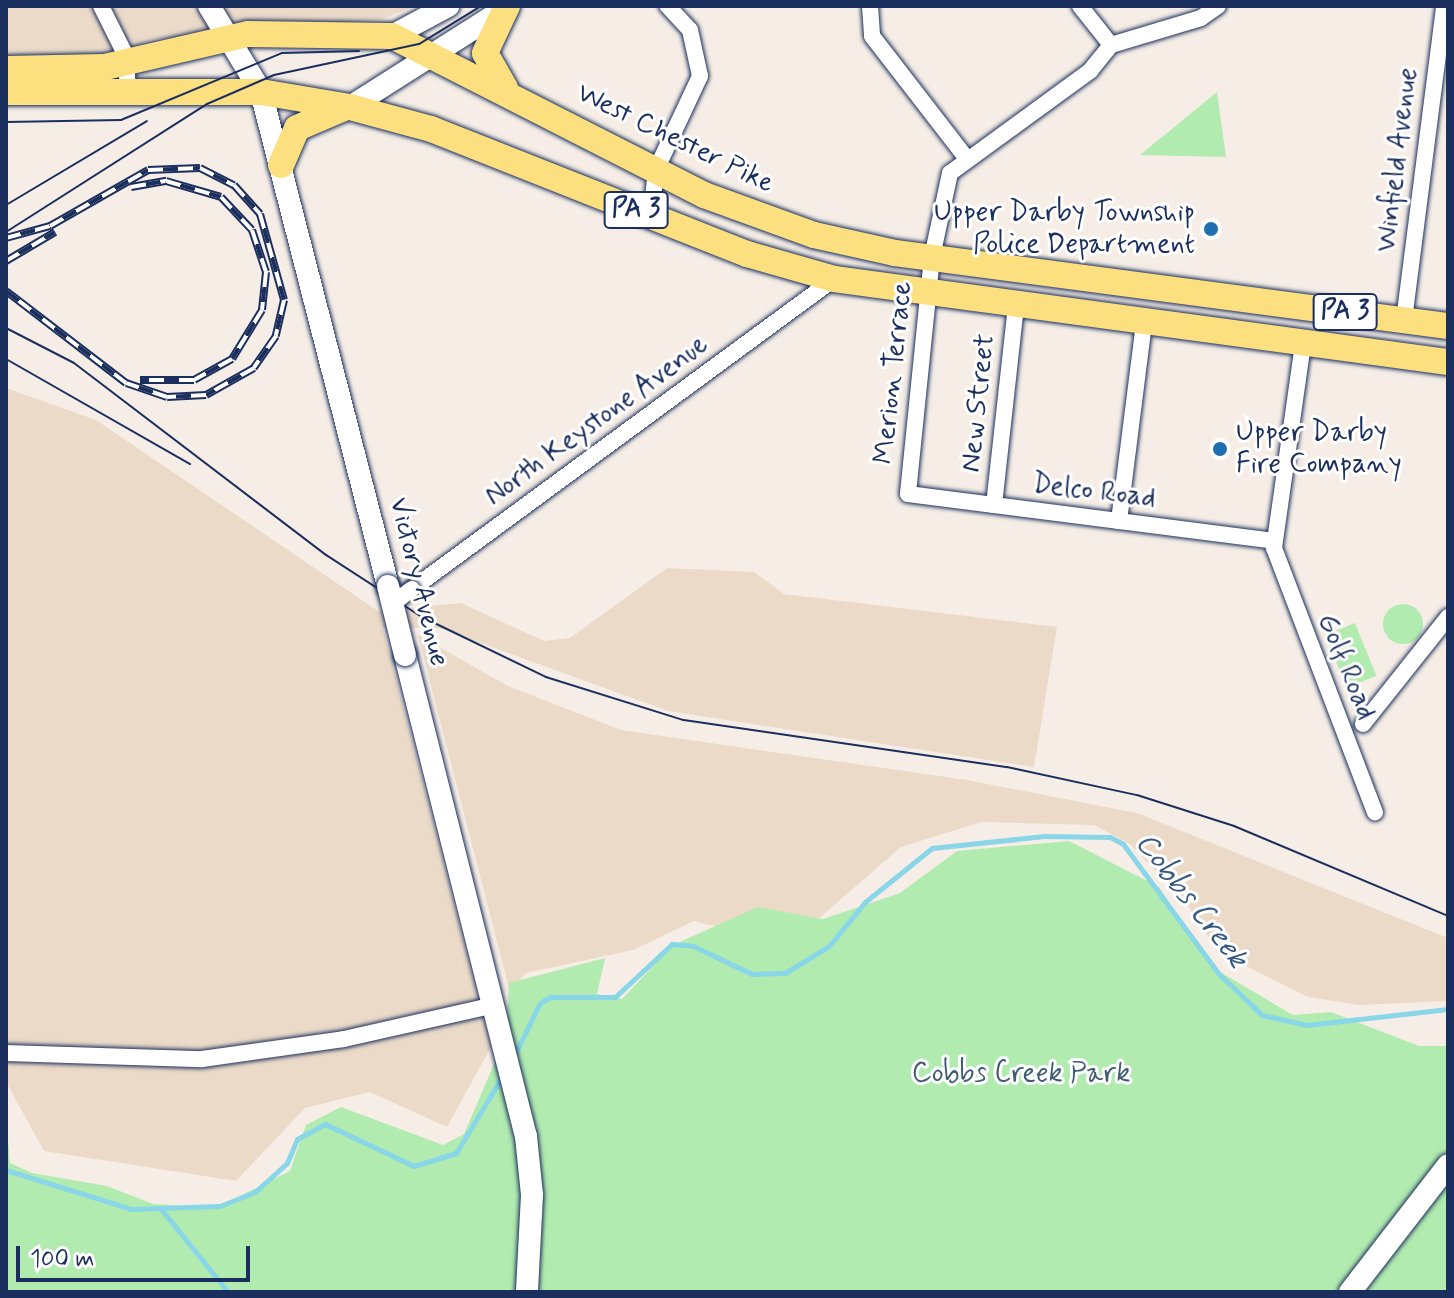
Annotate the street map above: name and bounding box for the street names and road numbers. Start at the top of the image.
street label: Winfield Avenue [1370,63,1426,257]
street label: West Chester Pike [570,77,780,201]
road number: PA 3 [602,188,670,232]
street label: Merion Terrace [868,280,920,466]
road number: PA 3 [1311,290,1379,334]
street label: North Keystone Avenue [477,327,717,515]
street label: New Street [955,333,1003,473]
street label: Delco Road [1030,468,1158,516]
street label: Victory Avenue [380,491,456,673]
street label: Golf Road [1310,609,1382,725]

